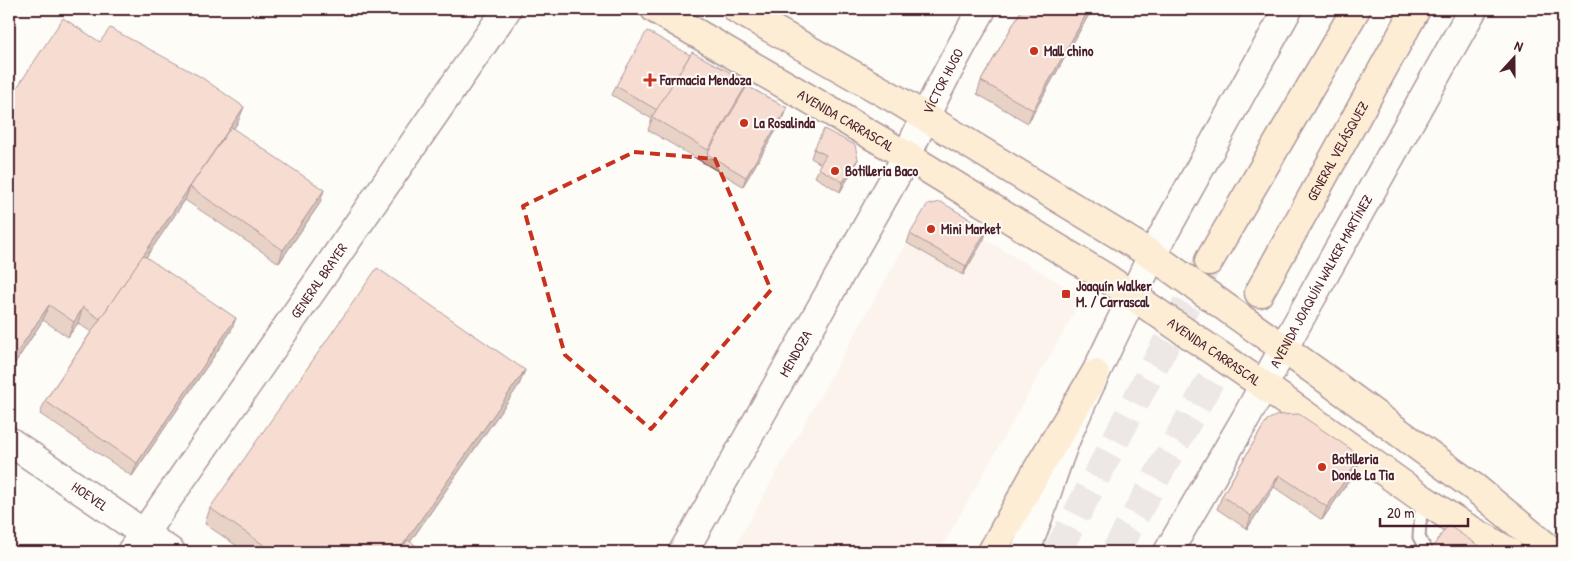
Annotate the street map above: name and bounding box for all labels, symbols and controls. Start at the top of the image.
north arrow [1490,32,1540,82]
text: N [1512,35,1526,56]
place label: Mall chino [1044,41,1094,60]
street label: VÍCTOR HUGO [918,45,968,117]
marker: Mall chino [1028,45,1040,57]
place label: Farmacia Mendoza [659,70,752,89]
marker: Farmacia Mendoza [644,74,656,86]
street label: AVENIDA CARRASCAL [794,84,898,156]
street label: GENERAL VELÁSQUEZ [1302,98,1372,204]
place label: La Rosalinda [754,113,815,132]
marker: La Rosalinda [738,117,750,129]
place label: Botilleria Baco [845,161,919,180]
marker: Botilleria Baco [829,165,841,177]
street label: AVENIDA JOAQUÍN WALKER MARTÍNEZ [1265,191,1376,371]
place label: Mini Market [941,219,1002,238]
marker: Mini Market [925,223,937,235]
street label: GENERAL BRAYER [286,239,351,322]
place label: Joaquín Walker M. / Carrascal [1076,276,1152,311]
marker: Joaquín Walker M. / Carrascal [1060,288,1072,300]
street label: AVENIDA CARRASCAL [1164,313,1265,390]
street label: MENDOZA [774,327,816,380]
place label: Botilleria Donde La Tia [1332,449,1394,484]
marker: Botilleria Donde La Tia [1316,461,1328,473]
street label: HOEVEL [68,477,112,515]
scale bar [1380,496,1467,528]
text: 20 m [1387,502,1414,523]

